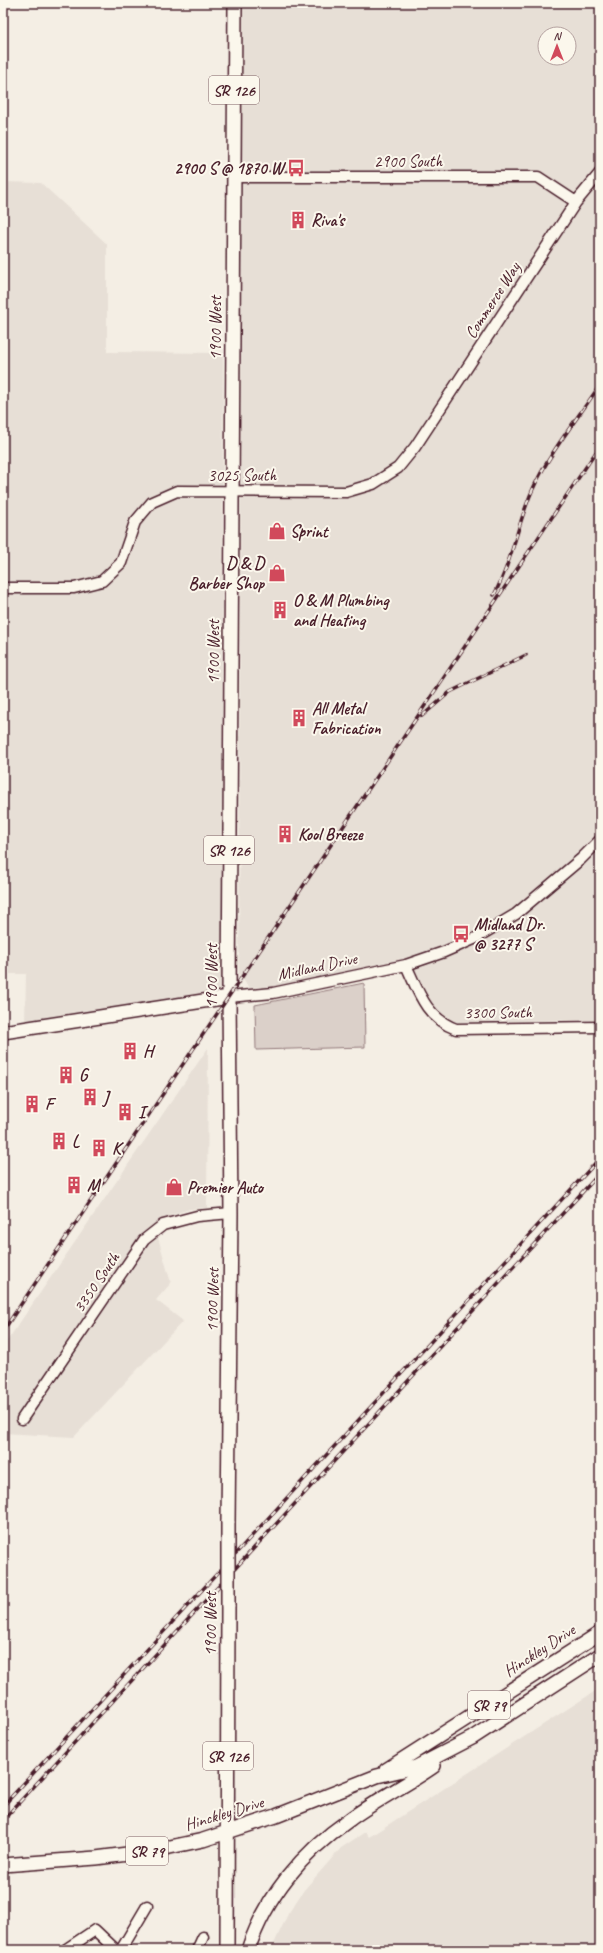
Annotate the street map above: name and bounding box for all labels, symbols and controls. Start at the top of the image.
north arrow [537,26,577,66]
text: N [554,29,563,43]
road number: SR 126 [209,76,259,104]
street label: 2900 South [374,151,443,172]
place label: 2900 S @ 1870 W [174,158,287,179]
bus stop icon: 2900 S @ 1870 W [286,158,306,178]
building icon: Riva's [288,210,308,230]
place label: Riva's [311,210,346,231]
street label: Commerce Way [460,257,525,342]
street label: 1900 West [205,294,226,360]
street label: 3025 South [208,465,277,486]
shop icon: Sprint [267,521,287,541]
place label: Sprint [290,521,330,542]
place label: D & D Barber Shop [189,553,266,594]
shop icon: D & D Barber Shop [267,563,287,583]
place label: O & M Plumbing and Heating [293,590,390,631]
building icon: O & M Plumbing and Heating [270,600,290,620]
street label: 1900 West [203,618,224,684]
place label: All Metal Fabrication [312,698,382,739]
building icon: All Metal Fabrication [289,708,309,728]
building icon: Kool Breeze [275,824,295,844]
place label: Kool Breeze [298,824,364,845]
road number: SR 126 [204,836,254,864]
place label: Midland Dr. @ 3277 S [474,914,546,955]
bus stop icon: Midland Dr. @ 3277 S [451,924,471,944]
street label: 1900 West [201,942,222,1008]
street label: Midland Drive [275,948,360,985]
street label: 3300 South [464,1001,534,1024]
building icon: H [120,1041,140,1061]
place label: H [143,1041,156,1062]
building icon: G [56,1065,76,1085]
place label: G [79,1065,90,1086]
building icon: J [80,1087,100,1107]
place label: J [102,1087,111,1108]
building icon: F [22,1094,42,1114]
place label: F [45,1094,57,1115]
building icon: I [115,1102,135,1122]
place label: I [138,1102,149,1123]
building icon: L [49,1131,69,1151]
place label: L [72,1131,80,1152]
building icon: K [89,1138,109,1158]
place label: K [112,1138,124,1159]
building icon: M [64,1175,84,1195]
place label: M [87,1175,102,1196]
shop icon: Premier Auto [164,1177,184,1197]
place label: Premier Auto [187,1177,265,1198]
street label: 3350 South [69,1247,125,1317]
street label: 1900 West [201,1265,224,1332]
street label: 1900 West [200,1590,221,1656]
street label: Hinckley Drive [499,1619,580,1681]
road number: SR 79 [468,1691,510,1719]
road number: SR 126 [203,1742,253,1770]
street label: Hinckley Drive [182,1791,268,1835]
road number: SR 79 [126,1837,168,1865]

